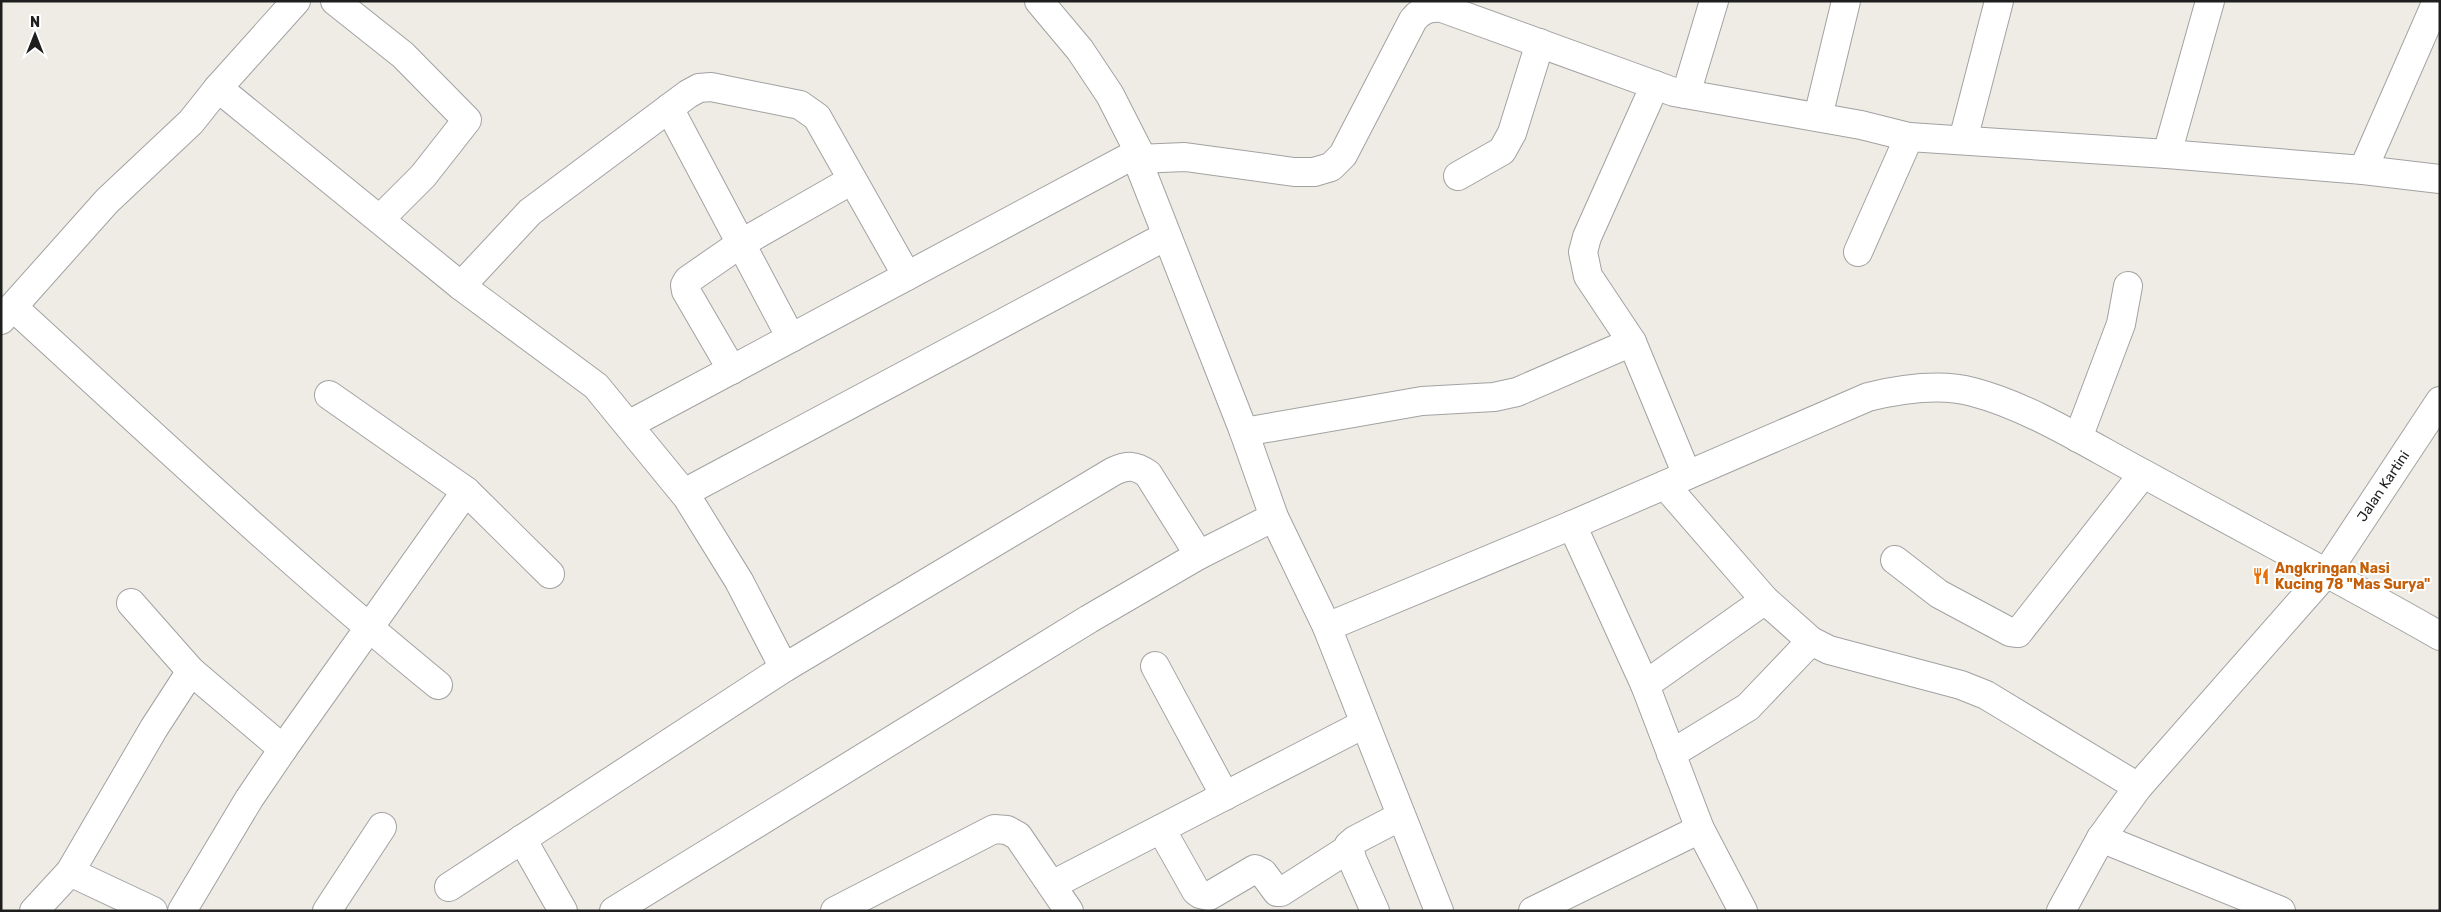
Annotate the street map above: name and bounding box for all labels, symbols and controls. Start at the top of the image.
north arrow [10,10,60,60]
text: N [30,14,40,31]
street label: Jalan Kartini [2354,448,2413,525]
place label: Angkringan Nasi Kucing 78 "Mas Surya" [2275,560,2430,593]
restaurant icon: Angkringan Nasi Kucing 78 "Mas Surya" [2251,566,2271,586]

